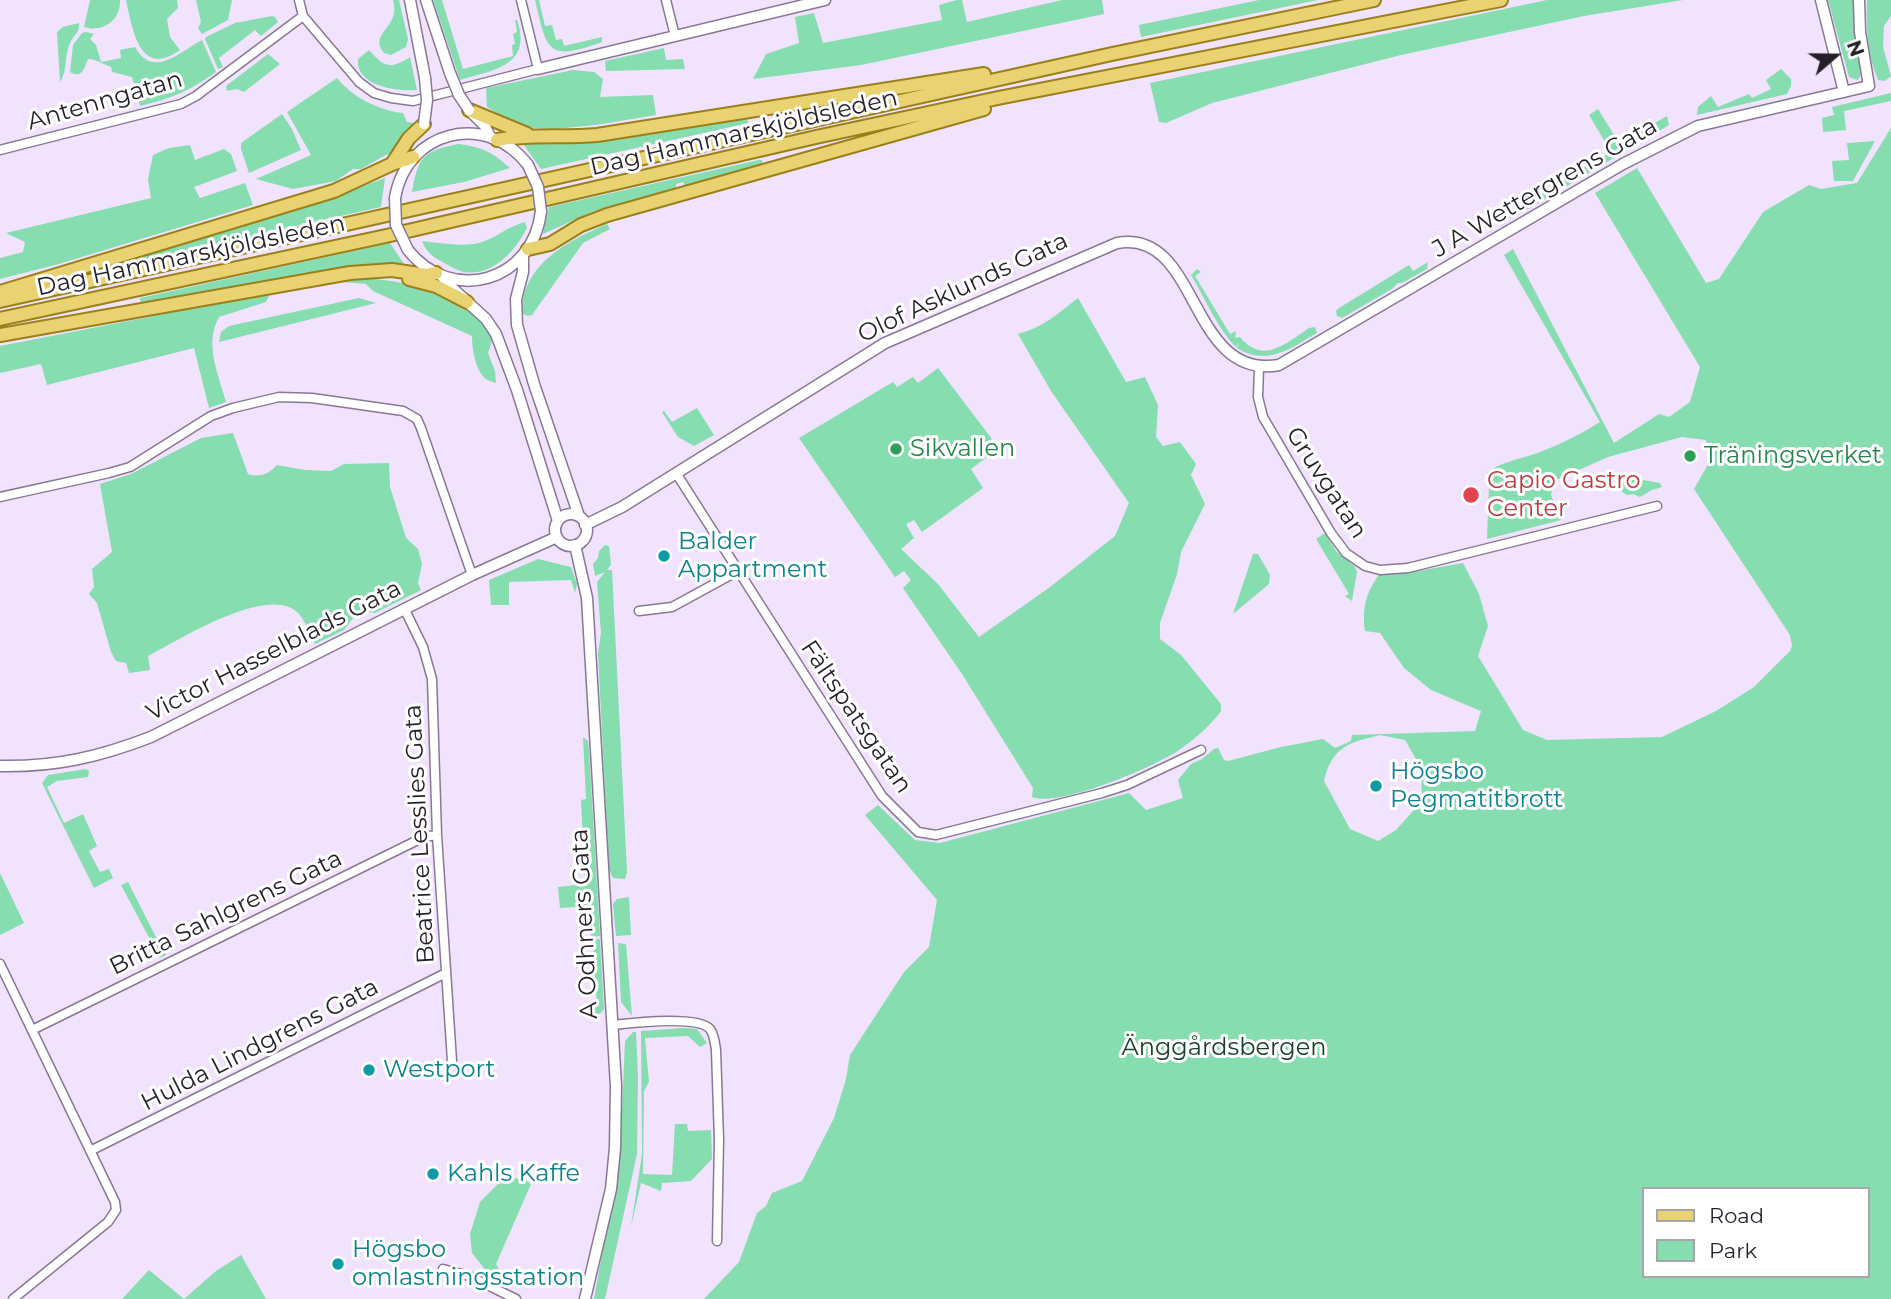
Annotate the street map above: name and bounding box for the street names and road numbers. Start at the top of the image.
street label: Antenngatan [24,65,186,137]
street label: Dag Hammarskjöldsleden [587,84,901,182]
street label: J A Wettergrens Gata [1427,112,1663,264]
street label: Dag Hammarskjöldsleden [34,209,348,303]
street label: Olof Asklunds Gata [853,227,1073,349]
street label: Gruvgatan [1279,422,1373,544]
street label: Victor Hasselblads Gata [142,574,406,728]
street label: Fältspatsgatan [794,635,918,799]
street label: Beatrice Lesslies Gata [399,704,441,964]
street label: A Odhners Gata [566,828,604,1020]
street label: Britta Sahlgrens Gata [105,844,347,982]
street label: Hulda Lindgrens Gata [137,973,383,1117]

